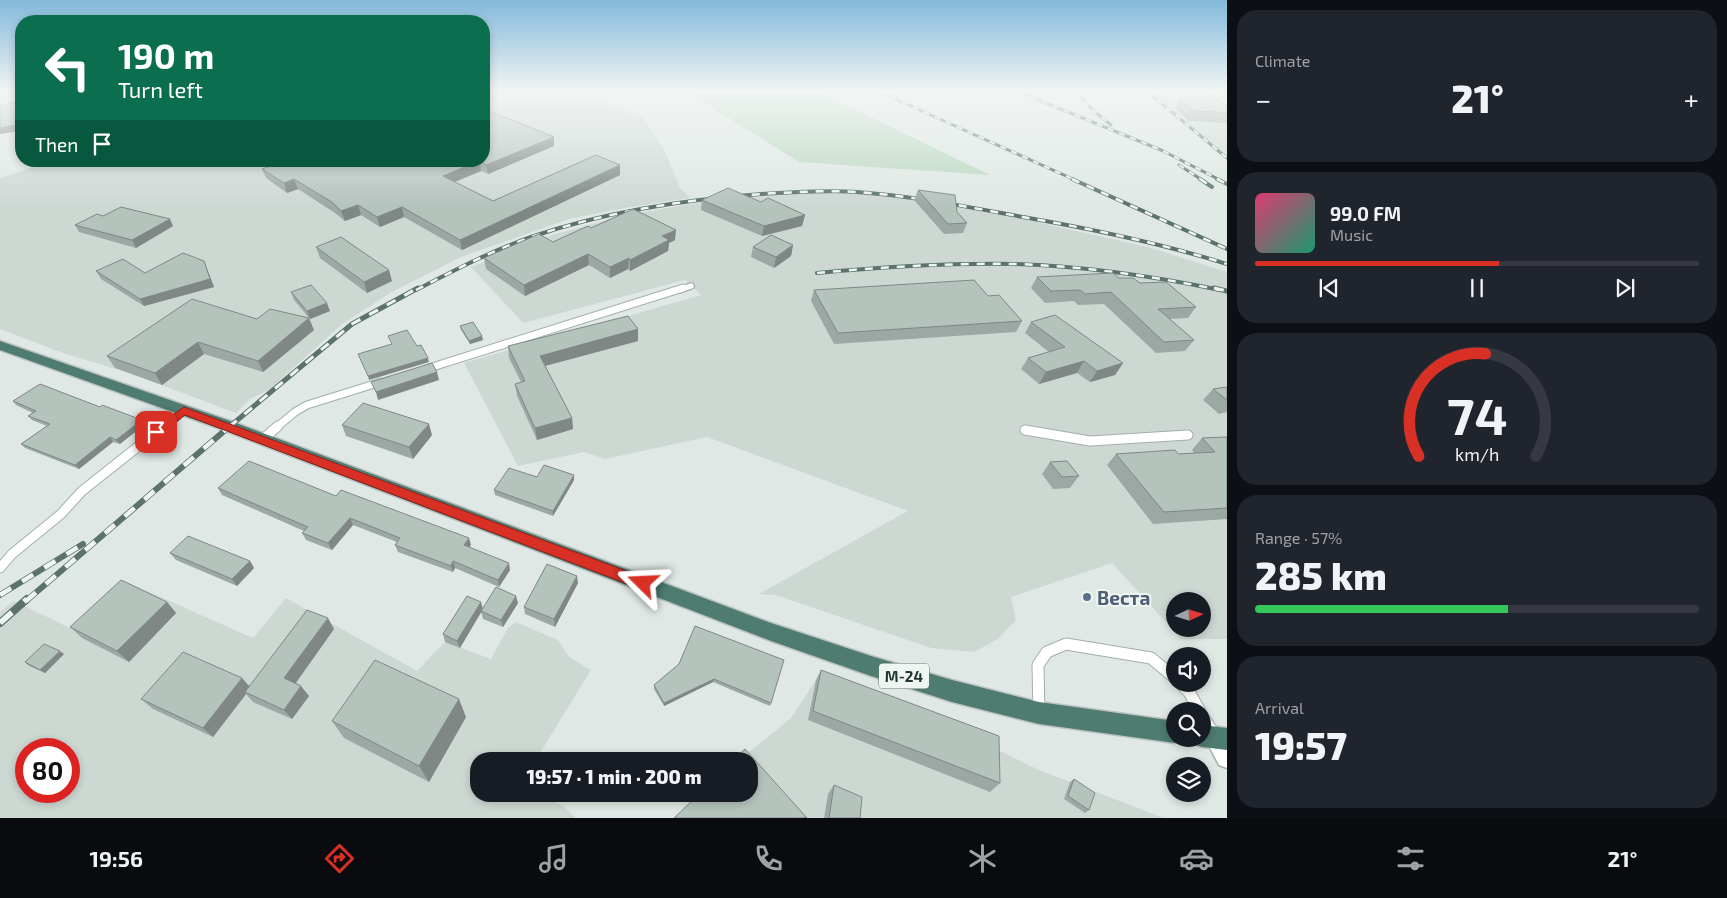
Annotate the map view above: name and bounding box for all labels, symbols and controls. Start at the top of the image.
text: 190 m [118,34,214,76]
icon: left [35,35,100,100]
text: Climate [1255,51,1310,70]
text: 21° [1451,75,1504,121]
text: Turn left [118,76,203,102]
text: − [1255,82,1271,116]
text: + [1684,82,1699,116]
icon: arrive [88,130,116,158]
text: Then [35,133,78,156]
text: 99.0 FM [1330,202,1401,225]
text: Music [1330,225,1373,244]
icon: previous [1315,274,1343,302]
icon: pause [1463,274,1491,302]
icon: next [1611,274,1639,302]
text: 74 [1447,383,1507,445]
pin [135,411,177,453]
icon: arrive [142,418,170,446]
text: km/h [1455,443,1499,465]
text: Range · 57% [1255,528,1342,547]
text: 285 km [1255,552,1387,598]
position arrow [616,556,668,608]
place label: Веста [1097,586,1150,609]
marker: Веста [1081,591,1093,603]
north arrow [1166,592,1211,638]
map controls [1166,592,1211,802]
button: sound [1166,647,1211,692]
road number: М-24 [879,664,929,688]
text: Arrival [1255,698,1304,717]
button: search [1166,702,1211,747]
text: 19:57 [1255,722,1347,768]
speed limit sign: 80 [15,738,80,803]
button: layers [1166,757,1211,802]
text: 19:57 · 1 min · 200 m [526,765,702,788]
icon: directions [322,841,357,876]
icon: music [536,841,571,876]
icon: phone [751,841,786,876]
icon: climate [965,841,1000,876]
icon: car [1179,841,1214,876]
icon: filters [1393,841,1428,876]
text: 19:56 [90,845,143,871]
text: 21° [1608,845,1637,871]

